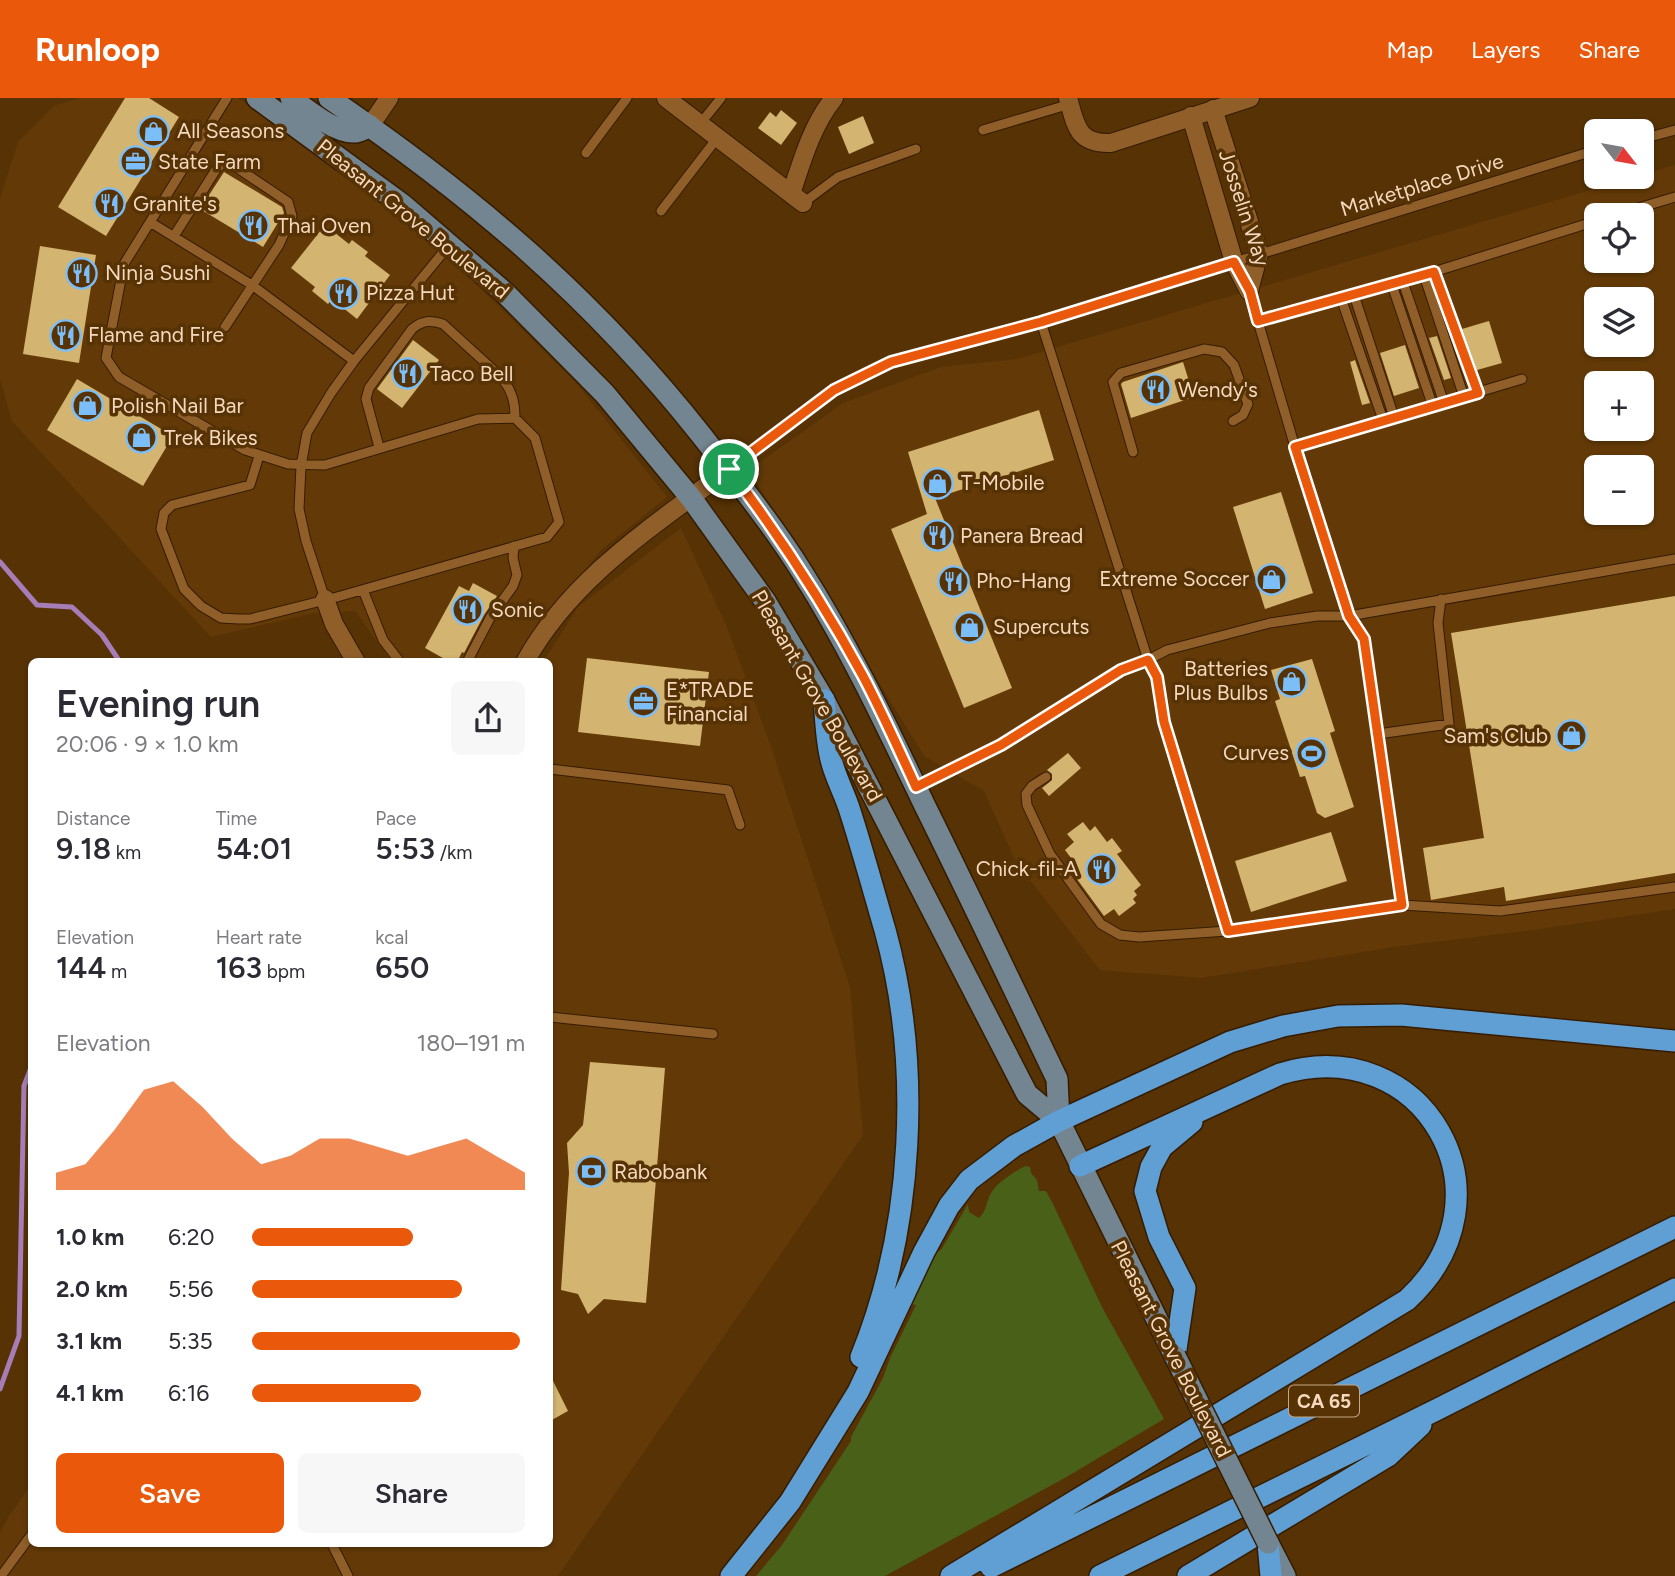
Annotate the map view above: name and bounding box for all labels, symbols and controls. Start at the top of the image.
text: Runloop [35,30,160,69]
text: Map [1386,35,1433,64]
text: Layers [1471,35,1540,64]
text: Share [1578,35,1640,64]
shop icon: All Seasons [137,114,171,148]
place label: All Seasons [177,118,284,143]
north arrow [1584,119,1654,189]
map controls [1584,119,1654,525]
street label: Pleasant Grove Boulevard [312,133,514,304]
office icon: State Farm [118,145,152,179]
street label: Josselin Way [1214,146,1275,269]
street label: Marketplace Drive [1337,148,1506,221]
place label: State Farm [158,149,261,174]
restaurant icon: Granite's [93,187,127,221]
place label: Granite's [133,191,217,216]
button: locate [1584,203,1654,273]
restaurant icon: Thai Oven [237,209,271,243]
place label: Thai Oven [277,213,371,238]
restaurant icon: Ninja Sushi [65,256,99,290]
place label: Ninja Sushi [105,260,210,285]
restaurant icon: Pizza Hut [326,276,360,310]
place label: Pizza Hut [366,280,455,305]
button: layers [1584,287,1654,357]
restaurant icon: Flame and Fire [48,318,82,352]
place label: Flame and Fire [88,322,224,347]
restaurant icon: Taco Bell [390,357,424,391]
place label: Taco Bell [430,361,513,386]
button: + [1584,371,1654,441]
restaurant icon: Wendy's [1138,373,1172,407]
place label: Wendy's [1178,377,1258,402]
shop icon: Polish Nail Bar [71,389,105,423]
place label: Polish Nail Bar [111,393,244,418]
shop icon: Trek Bikes [124,421,158,455]
place label: Trek Bikes [164,425,257,450]
pin [699,439,759,499]
icon: arrive [710,450,748,488]
button: − [1584,455,1654,525]
shop icon: T-Mobile [921,466,955,500]
place label: T-Mobile [961,470,1045,495]
restaurant icon: Panera Bread [920,519,954,553]
place label: Panera Bread [960,523,1083,548]
shop icon: Extreme Soccer [1255,562,1289,596]
restaurant icon: Pho-Hang [936,564,970,598]
place label: Extreme Soccer [1099,566,1249,591]
place label: Pho-Hang [976,568,1071,593]
street label: Pleasant Grove Boulevard [747,586,888,806]
restaurant icon: Sonic [451,593,485,627]
place label: Sonic [491,597,544,622]
shop icon: Supercuts [953,610,987,644]
place label: Supercuts [993,614,1089,639]
place label: Batteries Plus Bulbs [1173,656,1268,705]
shop icon: Batteries Plus Bulbs [1274,664,1308,698]
place label: E*TRADE Financial [666,677,754,726]
text: Evening run [56,681,260,727]
button: share [451,681,525,755]
office icon: E*TRADE Financial [626,685,660,719]
shop icon: Sam's Club [1554,719,1588,753]
place label: Sam's Club [1444,723,1548,748]
text: 20:06 · 9 × 1.0 km [56,730,239,758]
sports icon: Curves [1295,736,1329,770]
place label: Curves [1223,740,1289,765]
text: Distance [56,807,130,830]
text: Time [216,807,257,830]
text: Pace [375,807,416,830]
text: 9.18 [56,830,111,867]
text: 54:01 [216,830,292,867]
text: 5:53 [375,830,435,867]
text: km [111,841,141,864]
text: /km [435,841,472,864]
restaurant icon: Chick-fil-A [1084,852,1118,886]
place label: Chick-fil-A [976,856,1078,881]
text: Elevation [56,926,134,949]
text: Heart rate [216,926,302,949]
text: kcal [375,926,409,949]
text: 144 [56,949,106,986]
text: 163 [216,949,262,986]
text: 650 [375,949,429,986]
text: m [106,960,127,983]
text: bpm [262,960,305,983]
text: Elevation [56,1029,151,1057]
text: 180–191 m [417,1029,525,1057]
bank icon: Rabobank [574,1155,608,1189]
place label: Rabobank [614,1159,708,1184]
text: 1.0 km [56,1223,124,1251]
text: 6:20 [168,1223,214,1251]
street label: Pleasant Grove Boulevard [1106,1236,1237,1461]
text: 2.0 km [56,1275,128,1303]
text: 5:56 [168,1275,213,1303]
text: 3.1 km [56,1327,122,1355]
text: 5:35 [168,1327,213,1355]
text: 4.1 km [56,1379,124,1407]
text: 6:16 [168,1379,209,1407]
road number: CA 65 [1289,1386,1359,1416]
button: Save [56,1453,284,1533]
button: Share [298,1453,525,1533]

